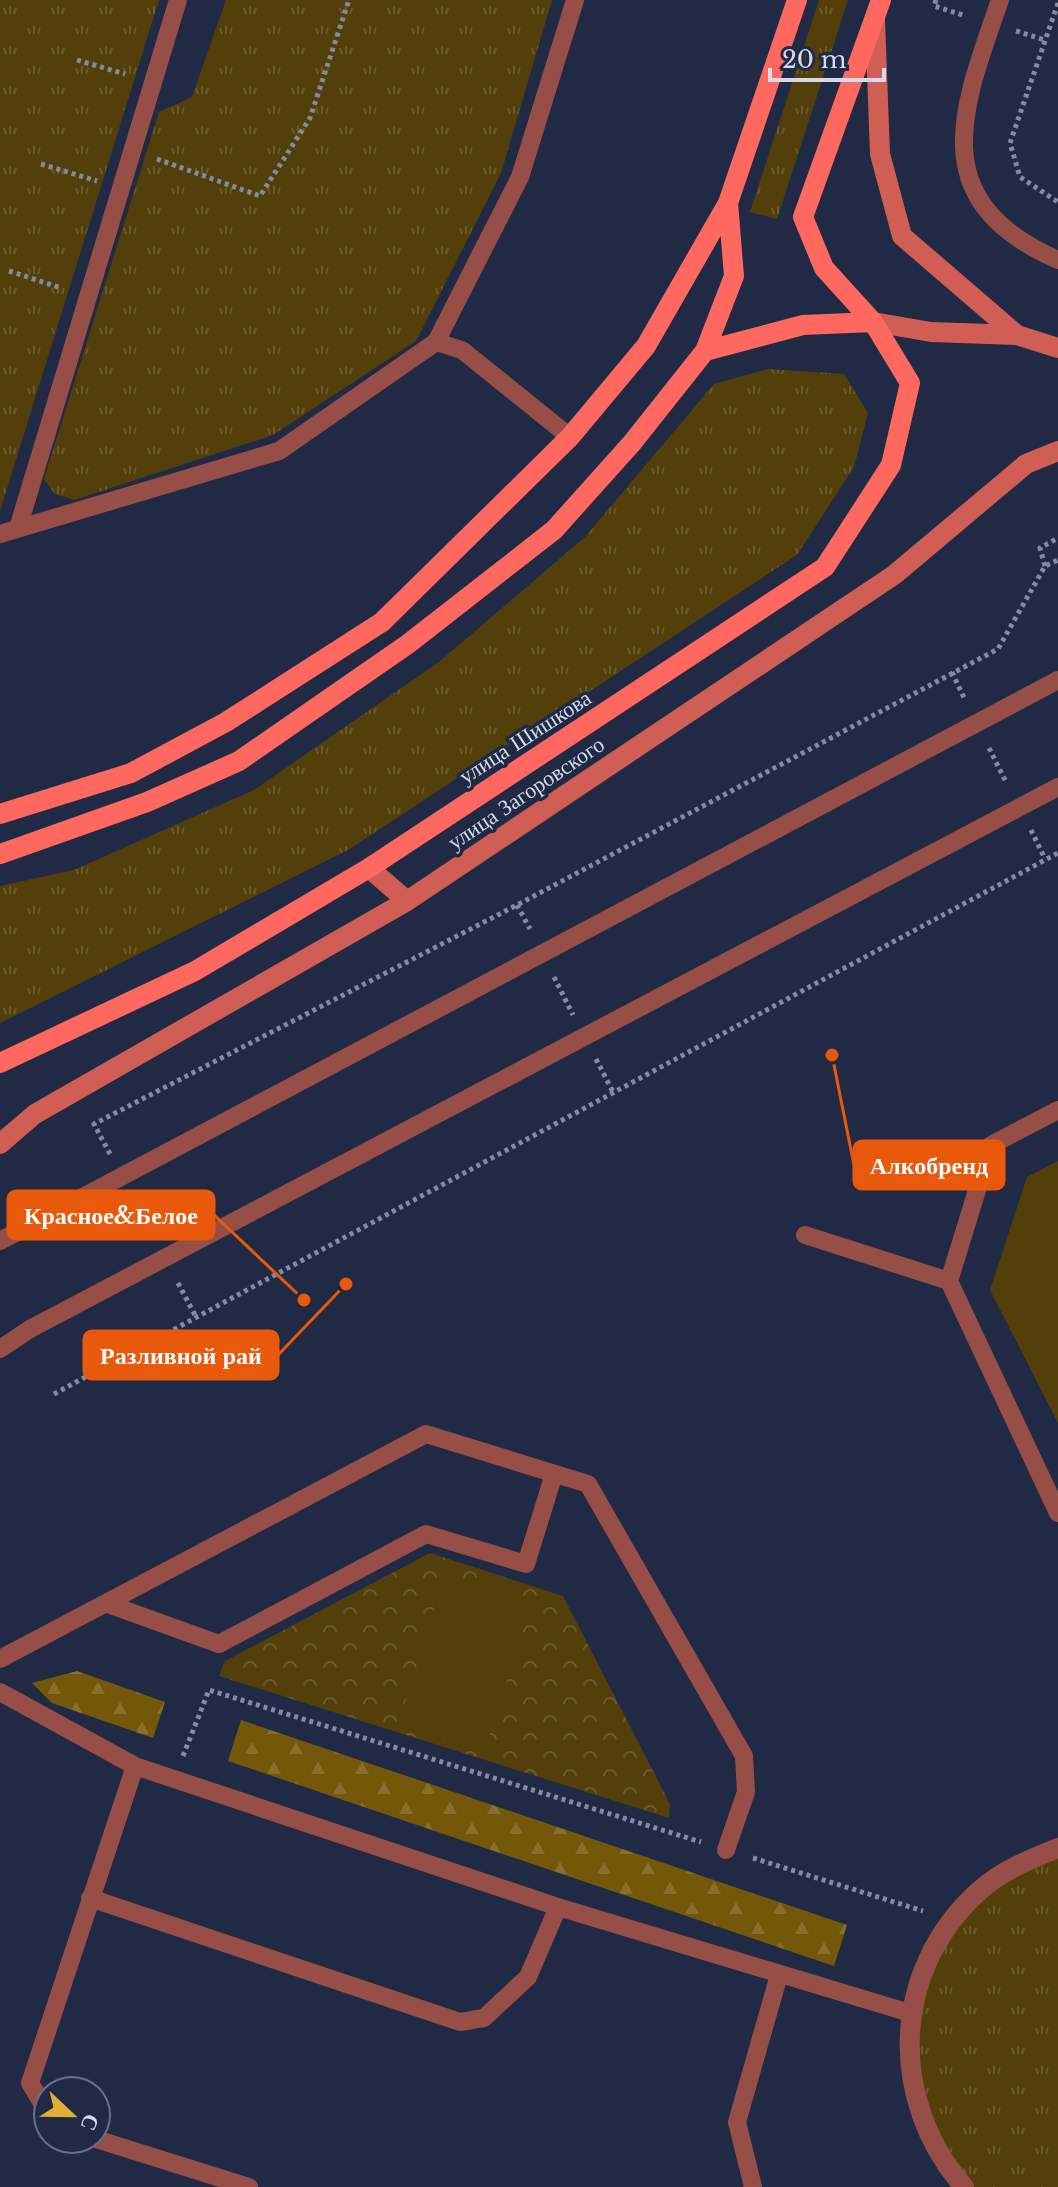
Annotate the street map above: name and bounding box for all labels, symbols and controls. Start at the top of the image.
scale bar [770,32,884,82]
text: 20 m [782,45,847,74]
street label: улица Шишкова [454,684,596,790]
street label: улица Загоровского [443,731,609,855]
callout: Алкобренд [854,1141,1004,1189]
text: Алкобренд [870,1151,988,1180]
callout: Красное&Белое [8,1191,214,1239]
text: Красное&Белое [24,1201,198,1230]
callout: Разливной рай [84,1331,278,1379]
text: Разливной рай [100,1341,262,1370]
north arrow [32,2075,112,2155]
text: С [75,2110,106,2135]

